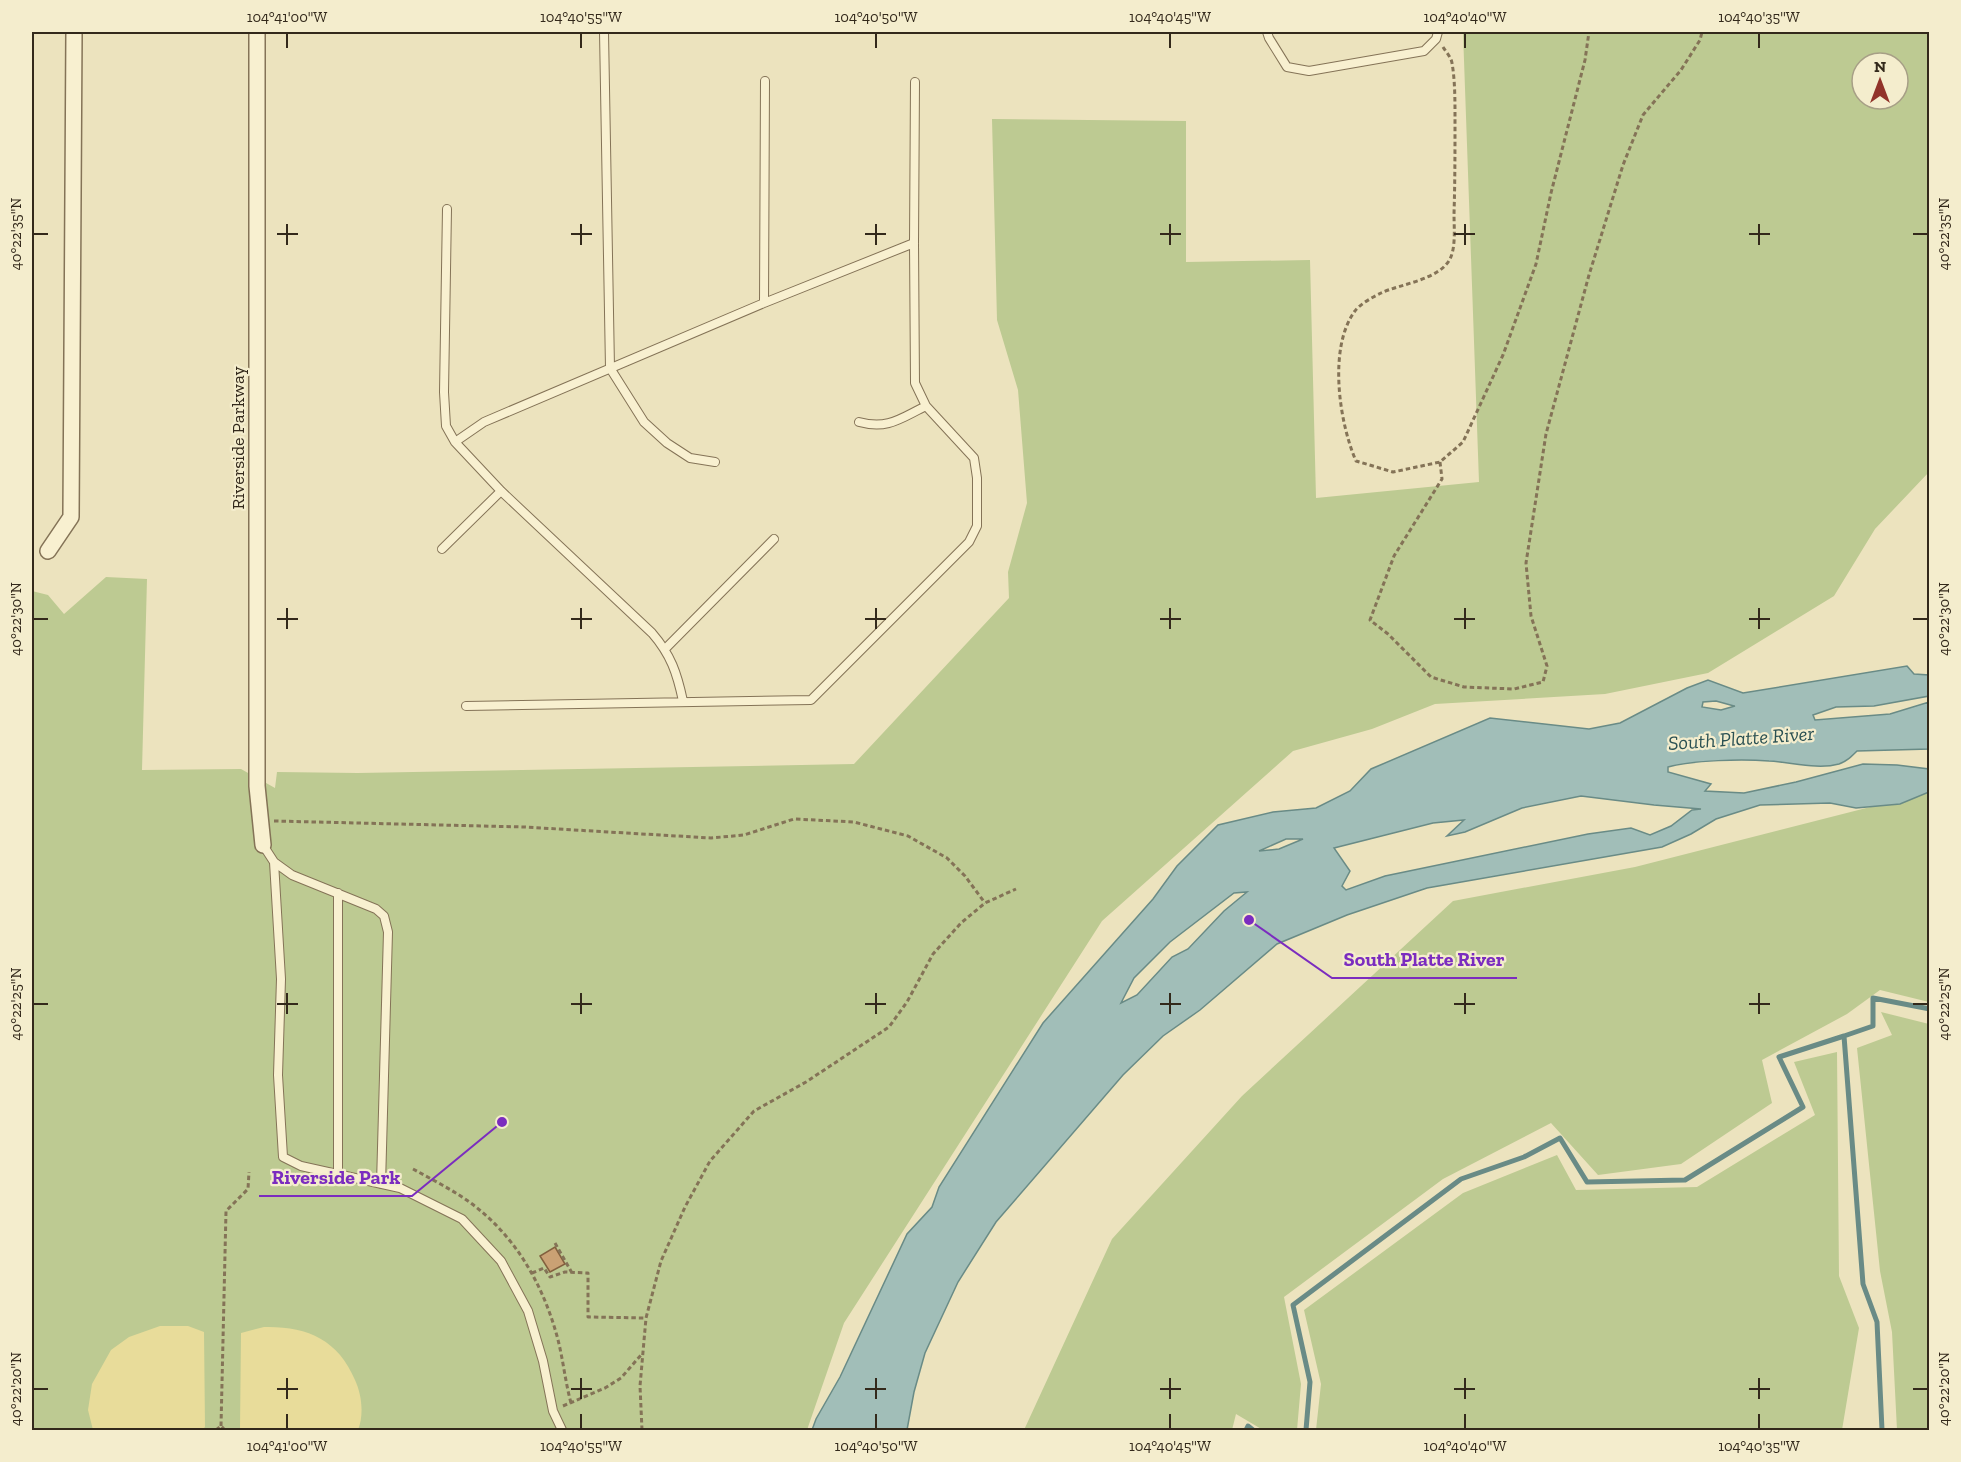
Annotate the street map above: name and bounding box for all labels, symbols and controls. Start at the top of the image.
text: 104°41'00"W [247,8,327,26]
text: 104°40'55"W [540,8,622,26]
text: 104°40'50"W [835,8,918,26]
text: 104°40'45"W [1129,8,1211,26]
text: 104°40'40"W [1424,8,1506,26]
text: 104°40'35"W [1718,8,1800,26]
north arrow [1850,51,1910,111]
text: N [1874,57,1886,76]
text: 40°22'35"N [7,198,25,270]
text: 40°22'35"N [1935,198,1953,270]
street label: Riverside Parkway [227,366,249,510]
text: 40°22'30"N [7,582,25,656]
text: 40°22'30"N [1935,582,1953,656]
water label: South Platte River [1667,721,1815,755]
callout: South Platte River [1332,940,1517,978]
text: South Platte River [1344,947,1505,971]
text: 40°22'25"N [7,967,25,1041]
text: 40°22'25"N [1935,967,1953,1041]
callout: Riverside Park [259,1158,412,1196]
text: Riverside Park [272,1165,400,1189]
text: 40°22'20"N [7,1352,25,1426]
text: 40°22'20"N [1935,1352,1953,1426]
text: 104°41'00"W [247,1437,327,1455]
text: 104°40'55"W [540,1437,622,1455]
text: 104°40'50"W [835,1437,918,1455]
text: 104°40'45"W [1129,1437,1211,1455]
text: 104°40'40"W [1424,1437,1506,1455]
text: 104°40'35"W [1718,1437,1800,1455]

